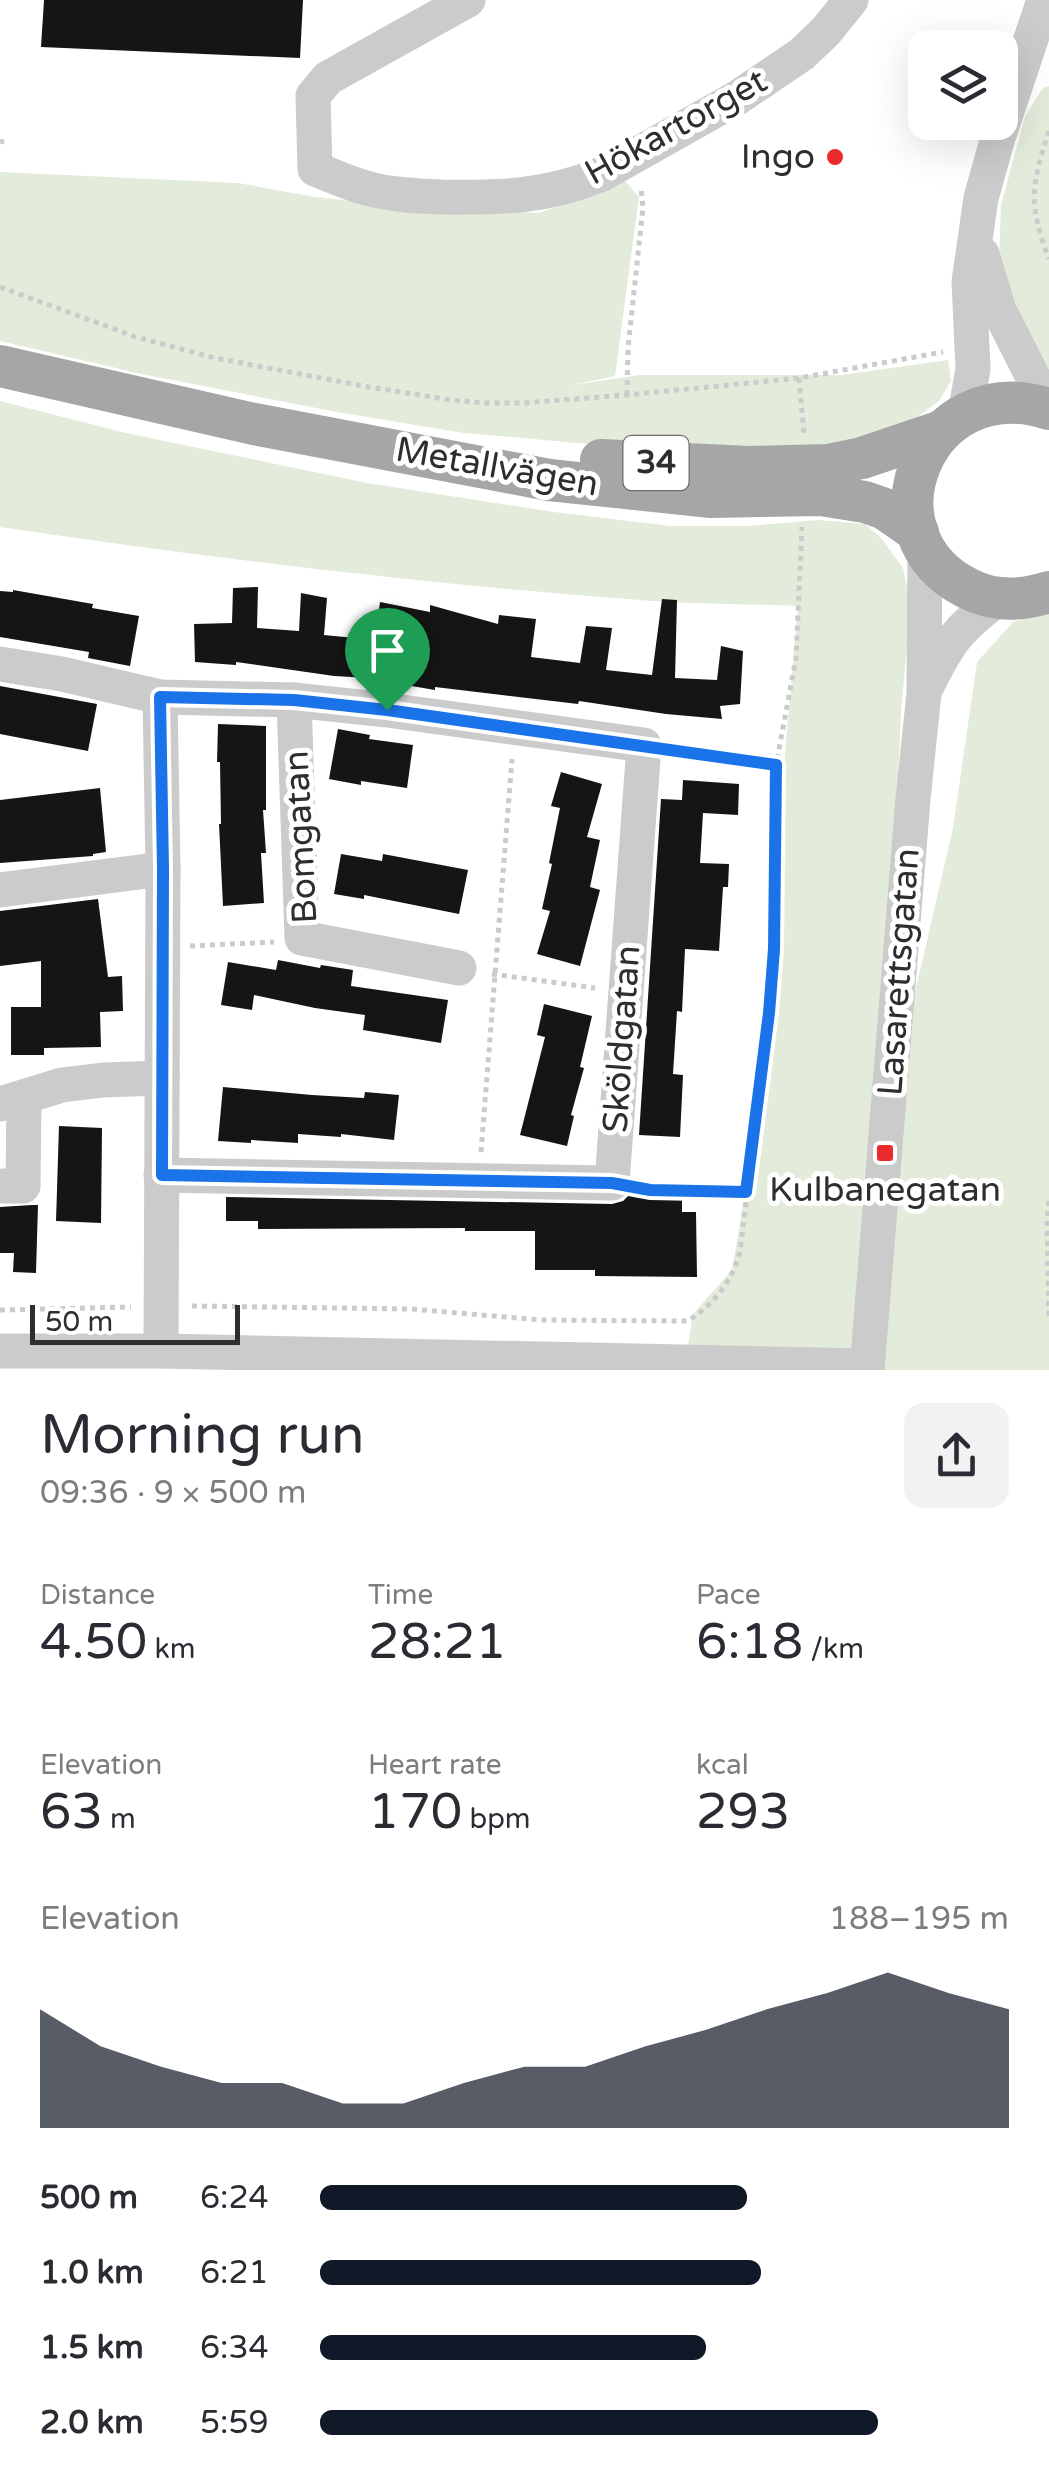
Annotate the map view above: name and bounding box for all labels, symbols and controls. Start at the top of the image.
map controls [908,30,1018,140]
button: layers [908,30,1018,140]
street label: Hökartorget [578,60,774,194]
place label: Ingo [741,136,815,178]
marker: Ingo [824,146,846,168]
street label: Metallvägen [392,429,602,505]
road number: 34 [624,436,688,490]
pin [345,608,430,711]
icon: arrive [360,623,415,678]
street label: Bomgatan [275,749,327,925]
street label: Lasarettsgatan [869,847,929,1097]
street label: Sköldgatan [595,944,649,1134]
marker: Kulbanegatan [874,1142,896,1164]
place label: Kulbanegatan [769,1169,1001,1211]
scale bar [30,1300,240,1344]
text: 50 m [45,1305,113,1339]
text: Morning run [40,1403,365,1469]
button: share [904,1403,1009,1508]
text: 09:36 · 9 × 500 m [40,1474,306,1512]
text: Distance [40,1578,155,1612]
text: Time [368,1578,433,1612]
text: Pace [696,1578,760,1612]
text: 4.50 [40,1612,147,1672]
text: 28:21 [368,1612,507,1672]
text: 6:18 [696,1612,803,1672]
text: km [147,1632,195,1666]
text: /km [803,1632,864,1666]
text: Elevation [40,1748,162,1782]
text: Heart rate [368,1748,502,1782]
text: kcal [696,1748,749,1782]
text: 63 [40,1782,103,1842]
text: 170 [368,1782,462,1842]
text: 293 [696,1782,790,1842]
text: m [103,1802,136,1836]
text: bpm [462,1802,531,1836]
text: Elevation [40,1900,180,1938]
text: 188–195 m [829,1900,1009,1938]
text: 500 m [40,2179,138,2217]
text: 6:24 [200,2179,269,2217]
text: 1.0 km [40,2254,144,2292]
text: 6:21 [200,2254,269,2292]
text: 1.5 km [40,2329,144,2367]
text: 6:34 [200,2329,269,2367]
text: 2.0 km [40,2404,144,2442]
text: 5:59 [200,2404,269,2442]

